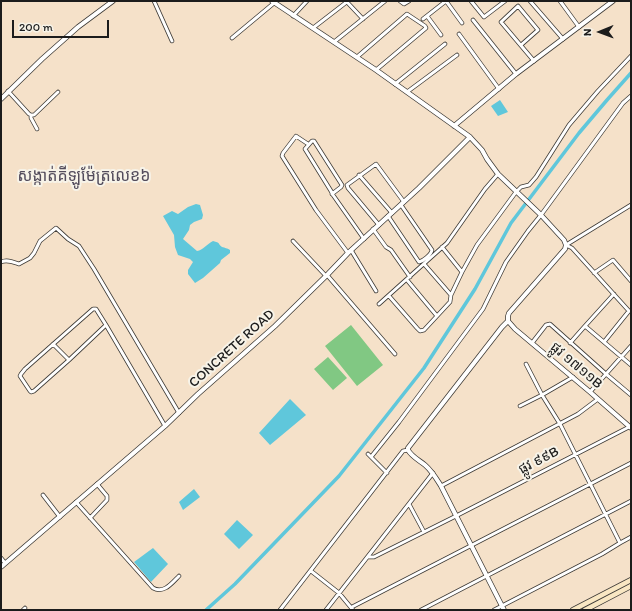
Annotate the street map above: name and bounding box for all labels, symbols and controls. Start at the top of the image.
scale bar [14,12,111,38]
north arrow [580,12,620,52]
text: 200 m [19,20,53,34]
text: N [581,28,594,36]
district label: សង្កាត់គីឡូម៉ែត្រលេខ៦ [18,167,150,187]
street label: CONCRETE ROAD [186,306,278,392]
street label: ផ្លូវ ១៧១១B [546,339,606,393]
street label: ផ្លូវ ៩៩B [516,443,562,479]

